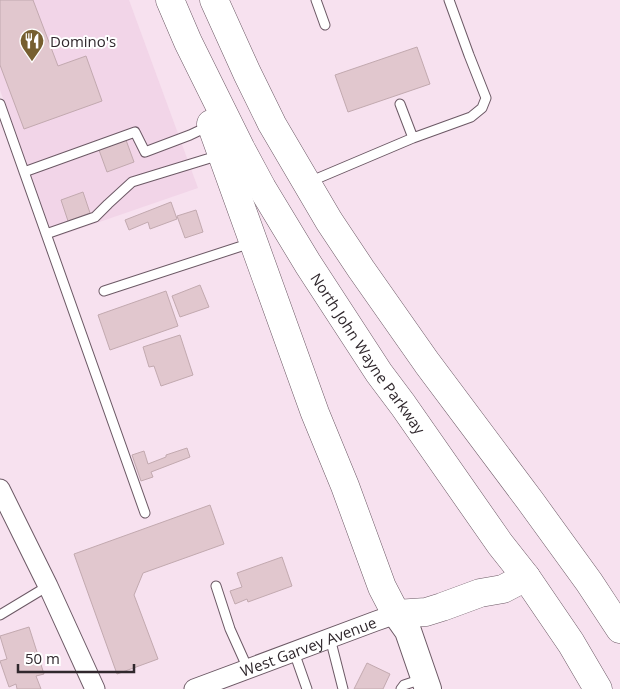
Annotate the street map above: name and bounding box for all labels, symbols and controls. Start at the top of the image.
restaurant icon: Domino's [19,28,45,62]
place label: Domino's [50,31,116,51]
street label: North John Wayne Parkway [306,269,430,438]
street label: West Garvey Avenue [237,612,379,681]
scale bar [18,642,134,674]
text: 50 m [25,648,60,668]

